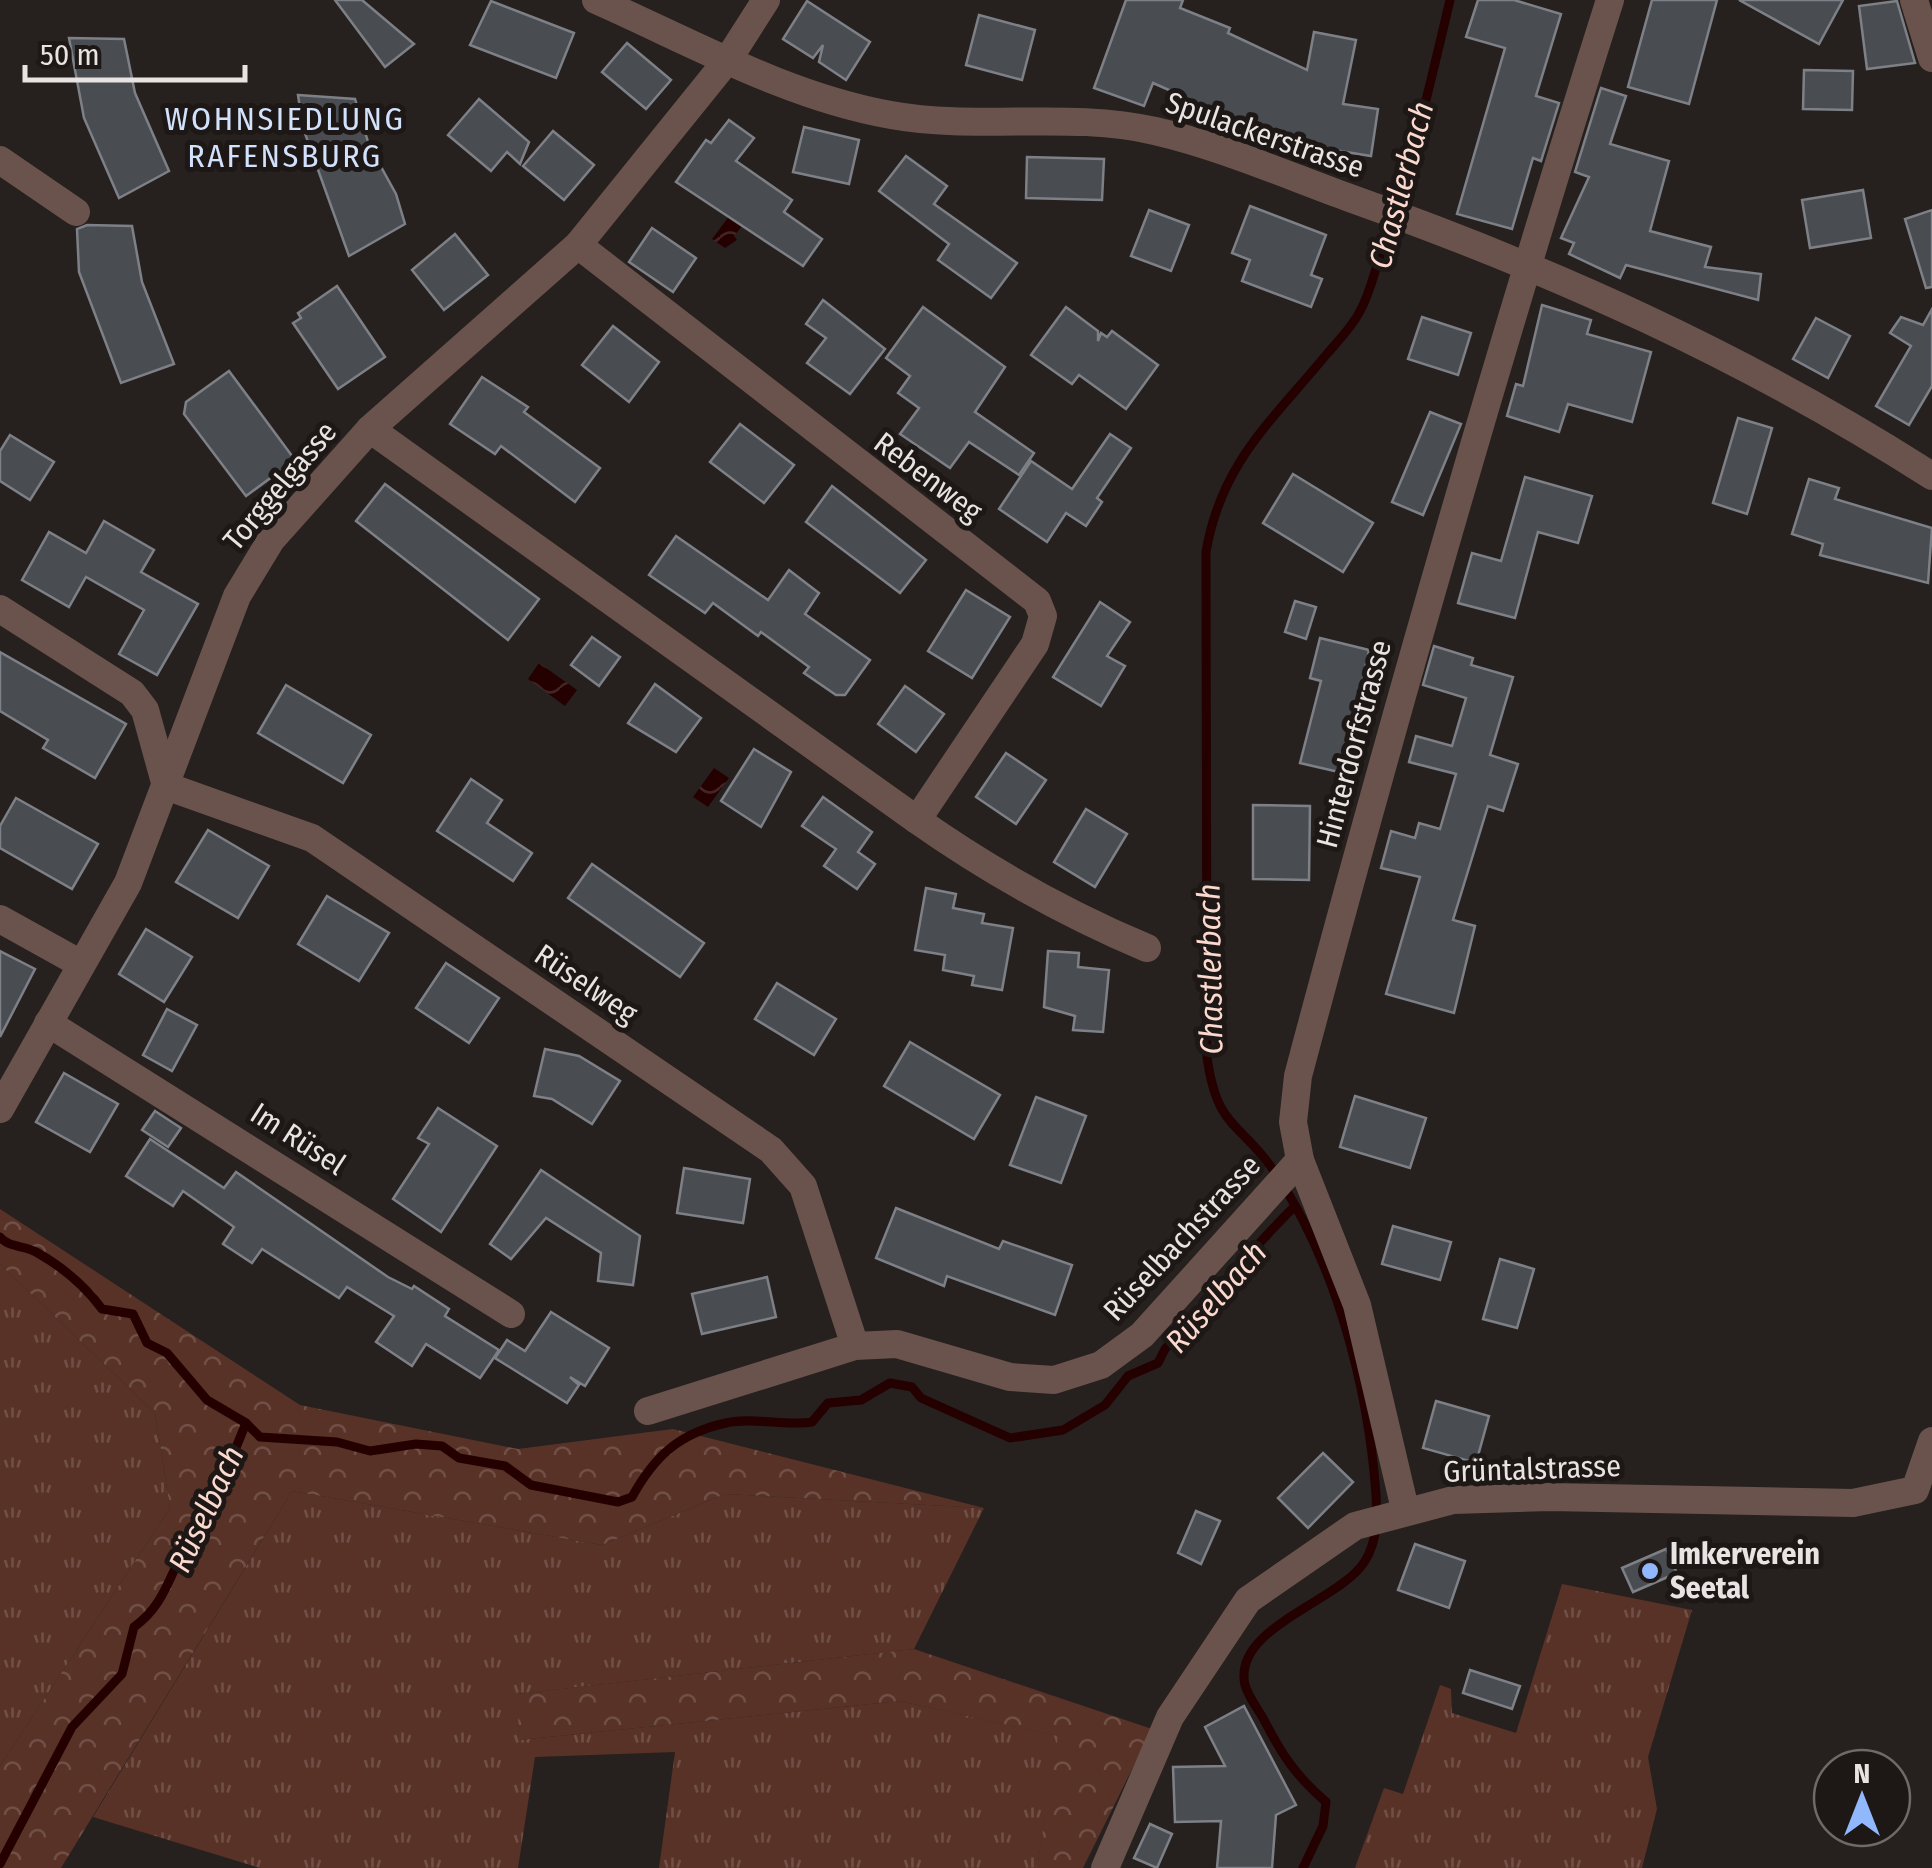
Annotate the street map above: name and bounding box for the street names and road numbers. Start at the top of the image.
street label: Spulackerstrasse [1161,84,1369,186]
street label: Torggelgasse [216,414,344,558]
street label: Rebenweg [867,425,990,530]
street label: Hinterdorfstrasse [1309,636,1399,852]
street label: Rüselweg [528,937,645,1032]
street label: Im Rüsel [244,1095,352,1183]
street label: Rüselbachstrasse [1096,1148,1268,1328]
street label: Grüntalstrasse [1442,1448,1622,1490]

